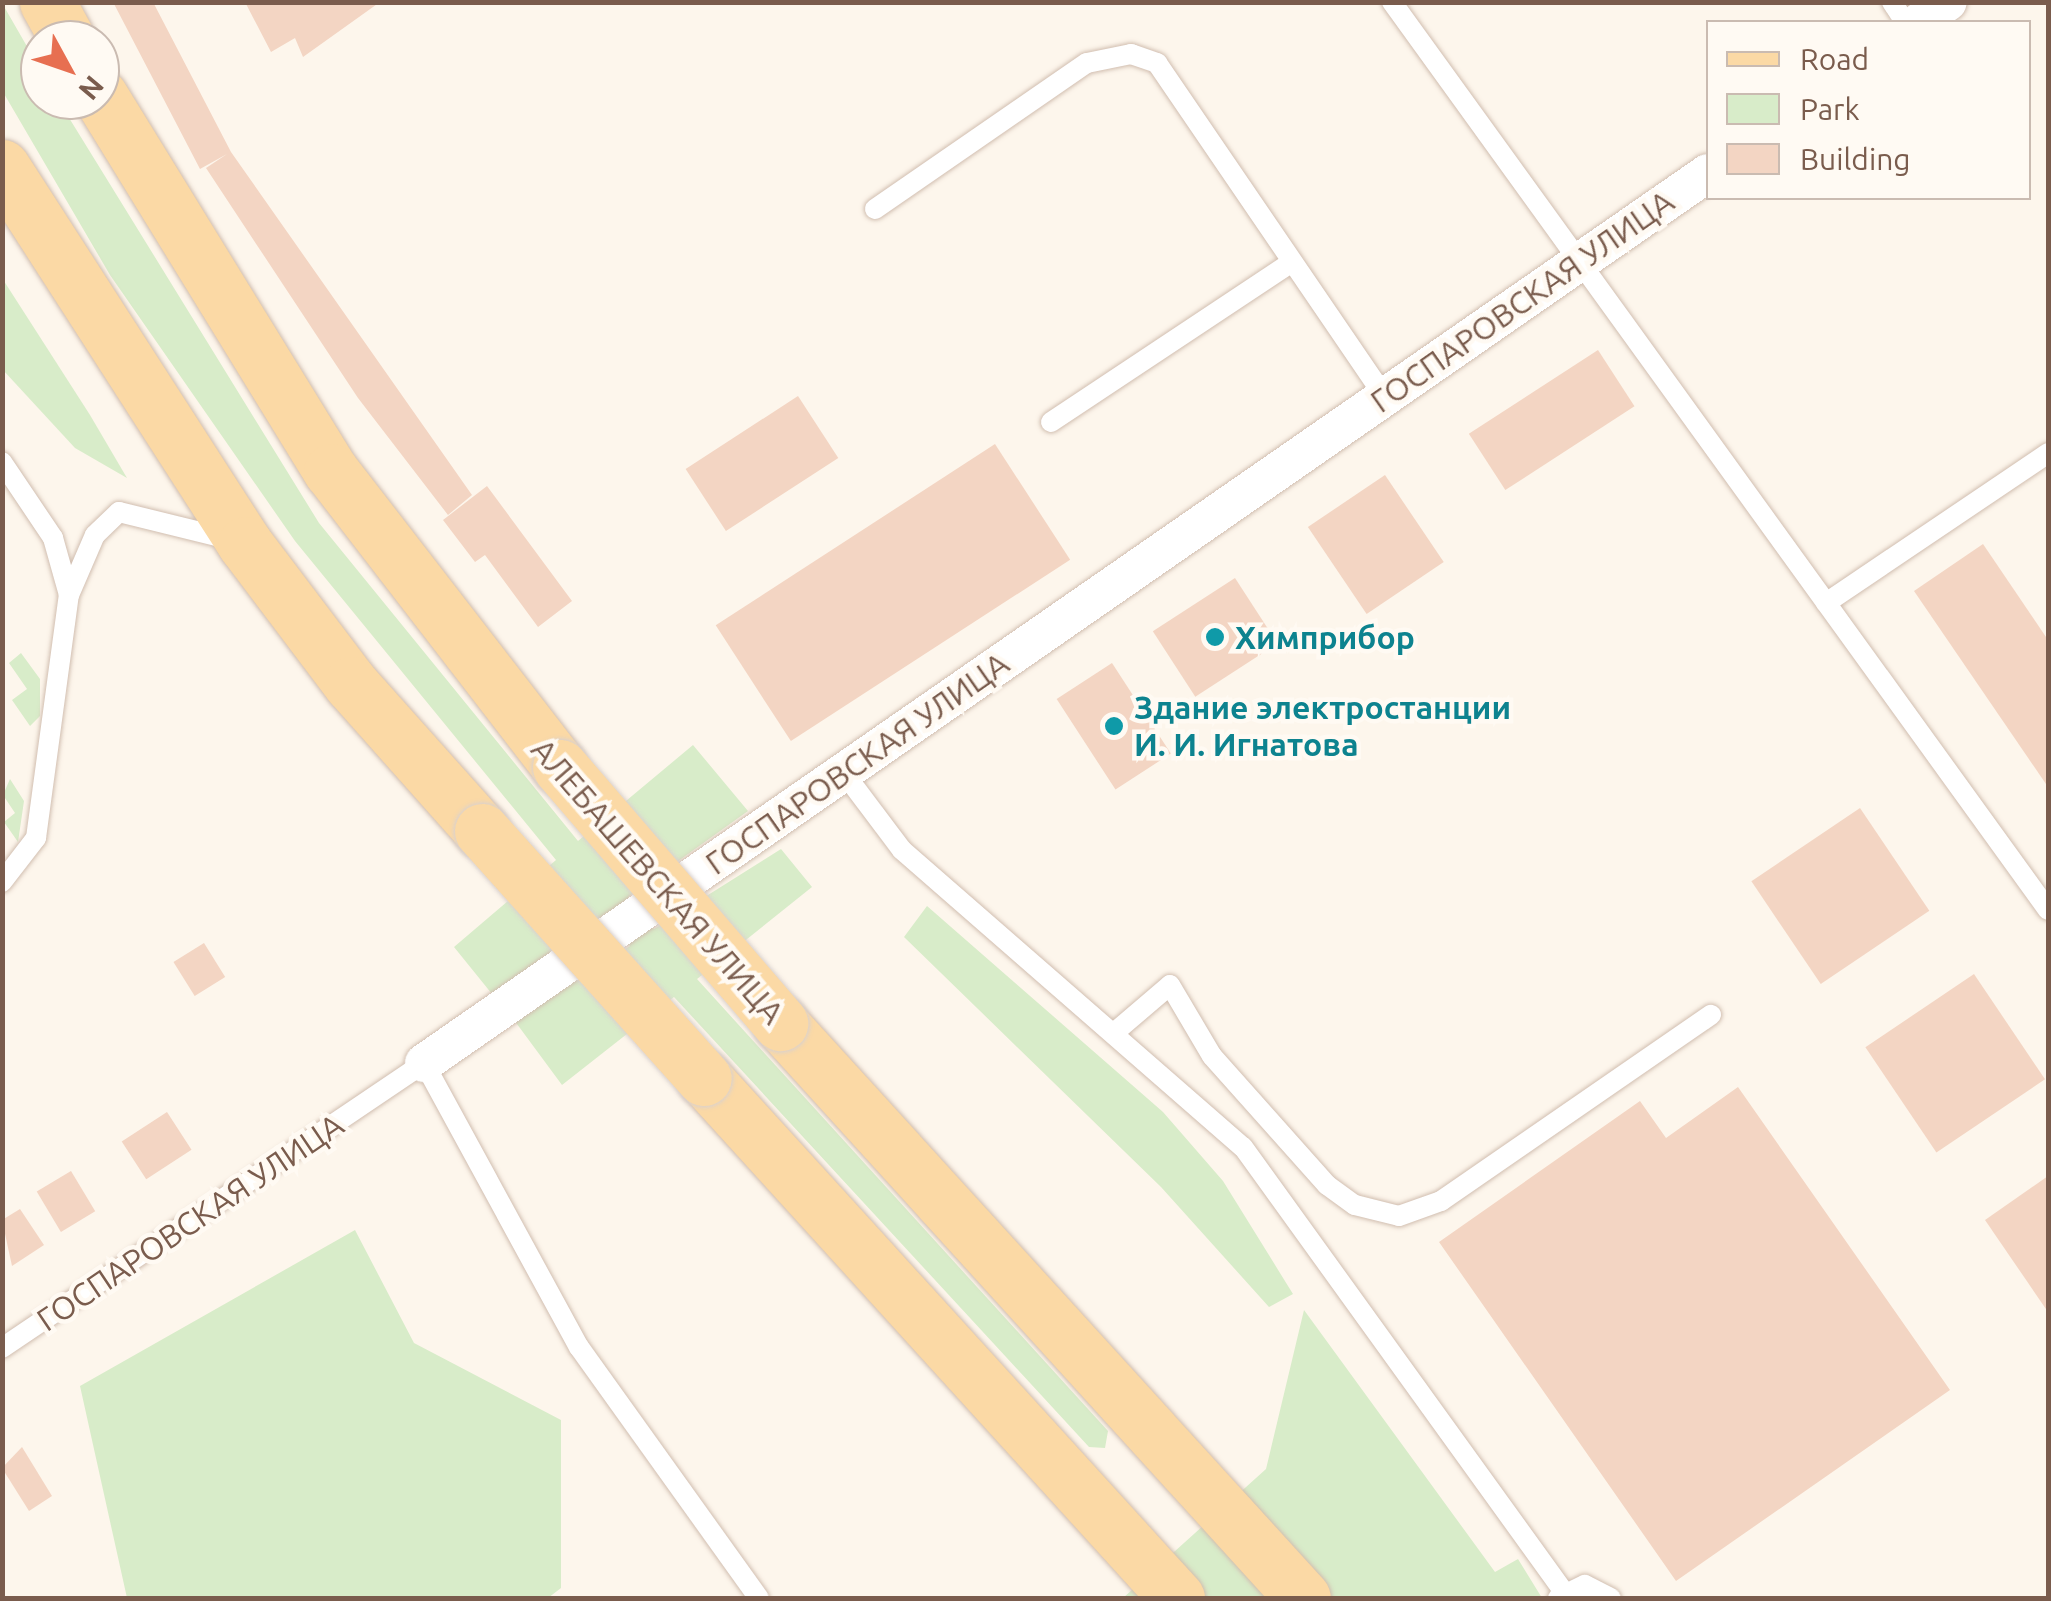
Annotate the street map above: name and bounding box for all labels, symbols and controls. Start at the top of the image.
north arrow [20,20,120,120]
legend [1706,20,2031,200]
text: Road [1800,42,1869,76]
text: N [73,70,110,106]
text: Park [1800,92,1860,126]
text: Building [1800,142,1911,176]
street label: ГОСПАРОВСКАЯ УЛИЦА [1363,182,1681,420]
place label: Химприбор [1235,618,1415,656]
marker: Химприбор [1204,626,1226,648]
street label: ГОСПАРОВСКАЯ УЛИЦА [698,644,1016,882]
place label: Здание электростанции И. И. Игнатова [1134,689,1511,764]
marker: Здание электростанции И. И. Игнатова [1103,715,1125,737]
street label: АЛЕБАШЕВСКАЯ УЛИЦА [524,731,792,1031]
street label: ГОСПАРОВСКАЯ УЛИЦА [30,1105,350,1339]

